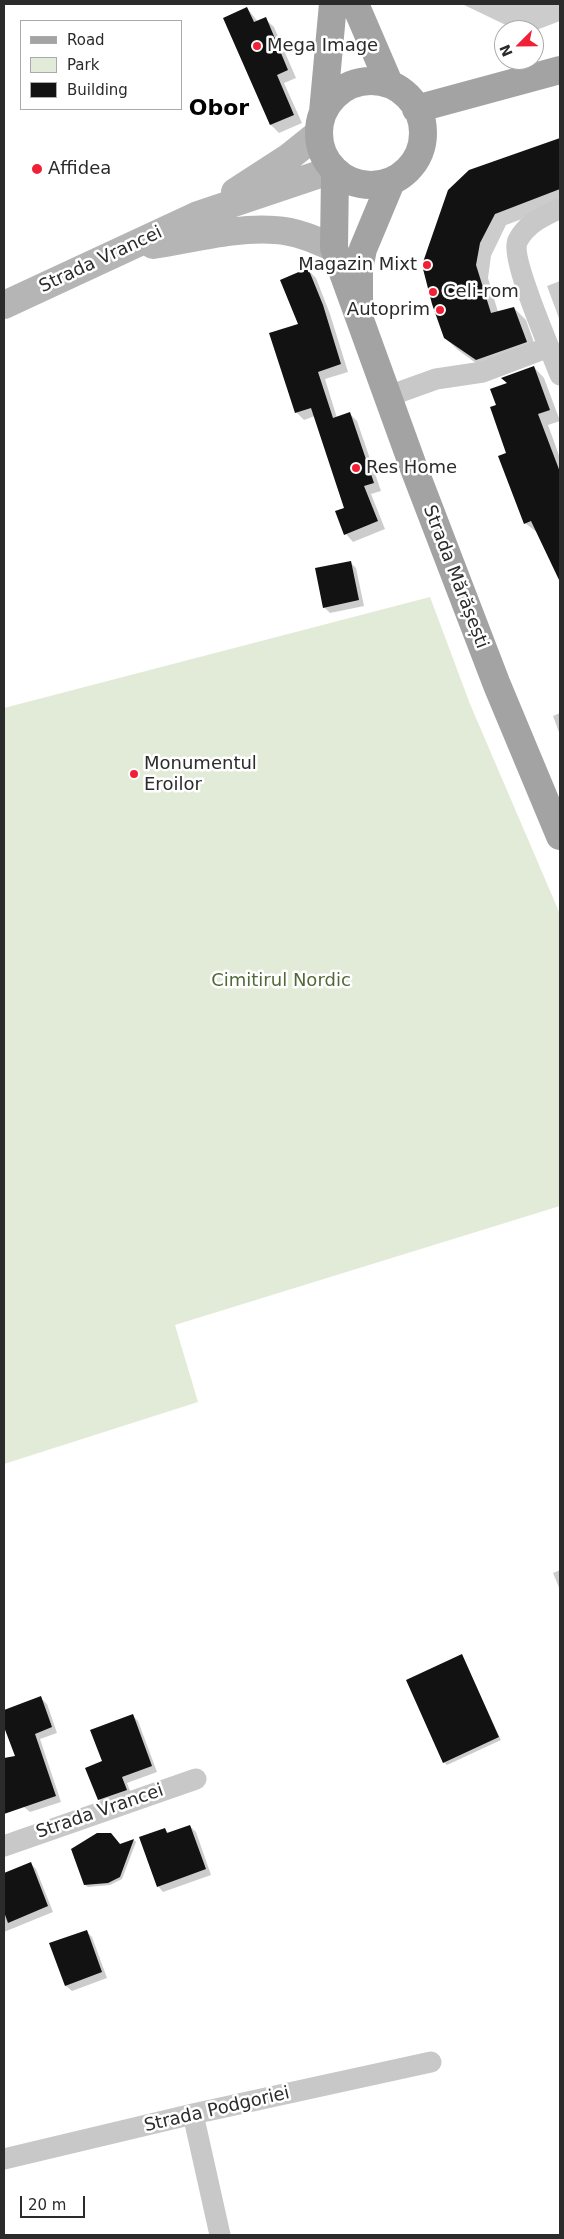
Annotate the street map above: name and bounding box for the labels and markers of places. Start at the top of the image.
place label: Mega Image [267,35,378,57]
marker: Mega Image [251,40,263,52]
place label: Affidea [48,158,111,180]
marker: Affidea [30,162,44,176]
place label: Magazin Mixt [298,254,417,276]
marker: Magazin Mixt [421,259,433,271]
place label: Celi-rom [443,281,519,303]
marker: Celi-rom [427,286,439,298]
place label: Autoprim [347,299,430,321]
marker: Autoprim [434,304,446,316]
place label: Res Home [366,457,457,479]
marker: Res Home [350,462,362,474]
place label: Monumentul Eroilor [144,753,257,796]
marker: Monumentul Eroilor [128,768,140,780]

